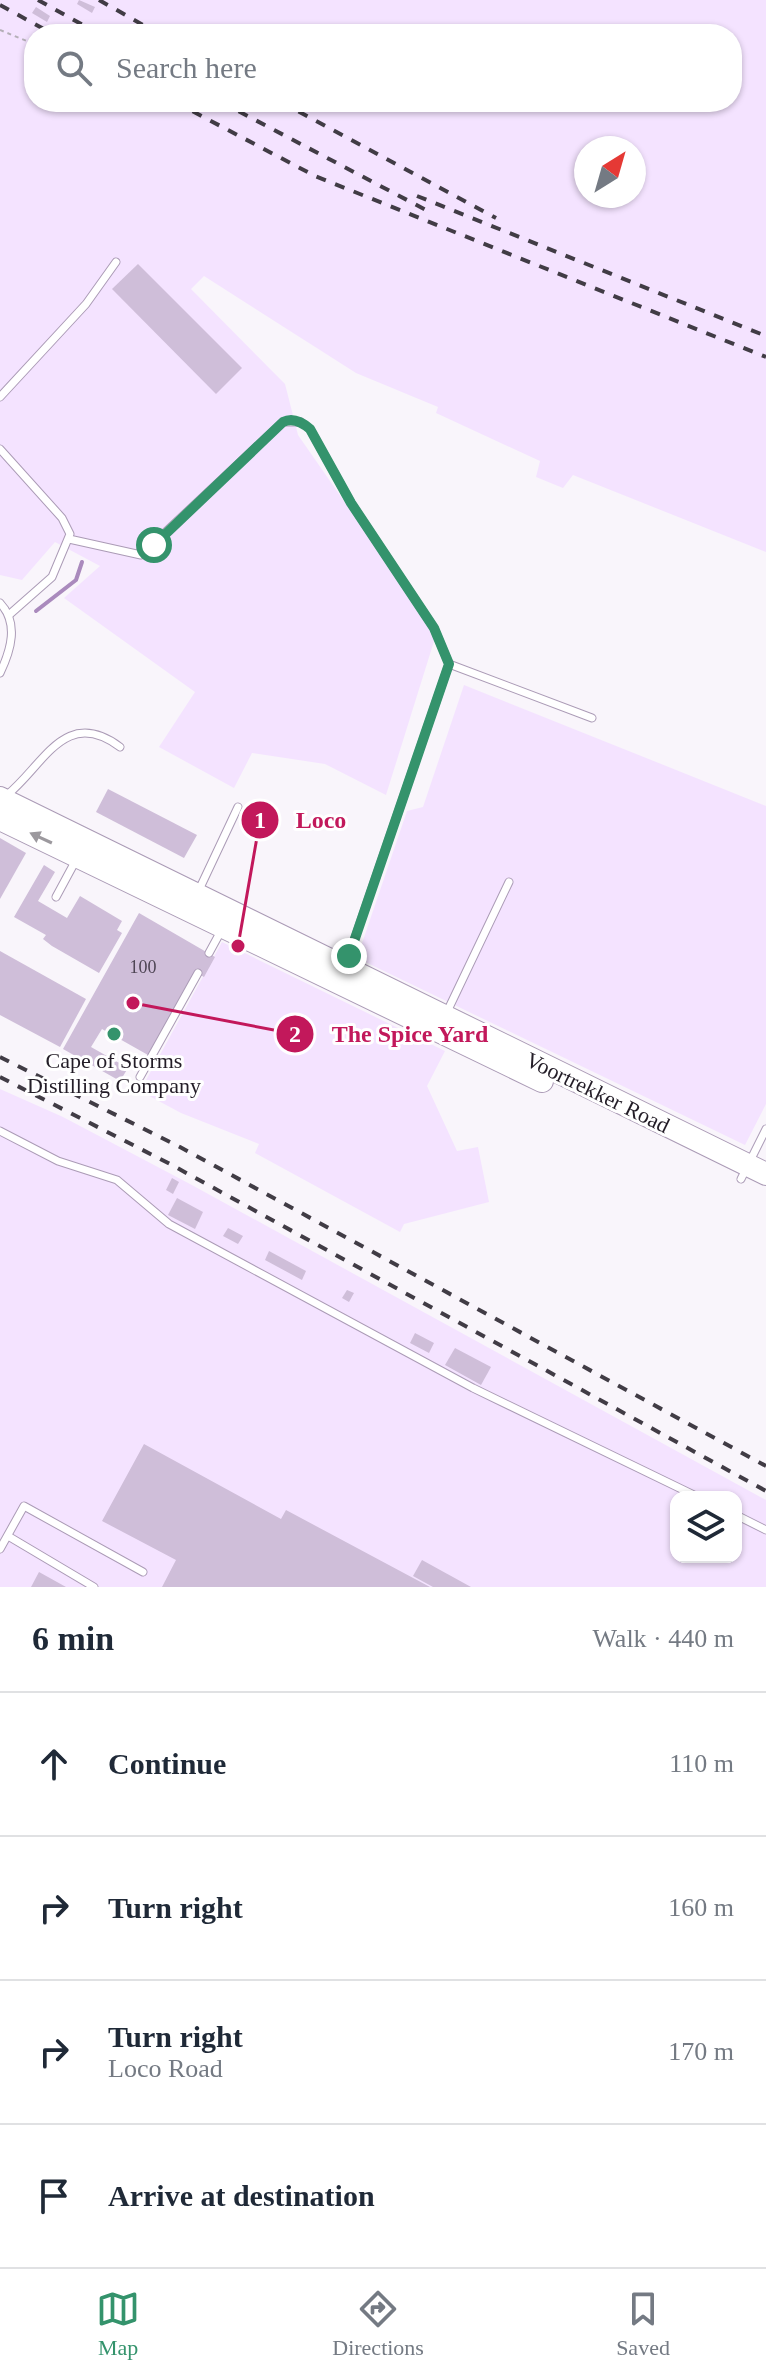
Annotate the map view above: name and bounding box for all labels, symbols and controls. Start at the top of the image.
search box [24,24,742,112]
icon: search [52,46,96,90]
text: Search here [116,51,257,84]
north arrow [574,136,646,208]
route start [136,527,172,563]
callout: Loco [240,796,363,844]
text: 1 [254,807,266,833]
text: Loco [296,807,346,833]
one-way arrow [30,831,53,845]
route end [331,938,367,974]
house number: 100 [130,957,157,977]
callout: The Spice Yard [275,1010,505,1058]
text: 2 [289,1021,301,1047]
text: The Spice Yard [332,1021,489,1047]
marker: Cape of Storms Distilling Company [105,1025,123,1043]
street label: Voortrekker Road [522,1047,674,1138]
place label: Cape of Storms Distilling Company [27,1048,201,1098]
map controls [670,1491,742,1563]
button: layers [670,1491,742,1563]
text: 6 min [32,1620,114,1657]
text: Walk · 440 m [592,1624,734,1653]
icon: ahead [32,1742,76,1786]
text: Continue [108,1747,226,1780]
text: 110 m [669,1749,734,1778]
icon: right [32,1886,76,1930]
text: Turn right [108,1891,243,1924]
text: 160 m [668,1893,734,1922]
text: Turn right [108,2020,243,2053]
icon: right [32,2030,76,2074]
text: 170 m [668,2037,734,2066]
text: Loco Road [108,2054,223,2083]
icon: arrive [32,2174,76,2218]
text: Arrive at destination [108,2179,375,2212]
tab: Map [96,2287,140,2361]
tab: Directions [332,2287,424,2361]
tab: Saved [616,2287,670,2361]

